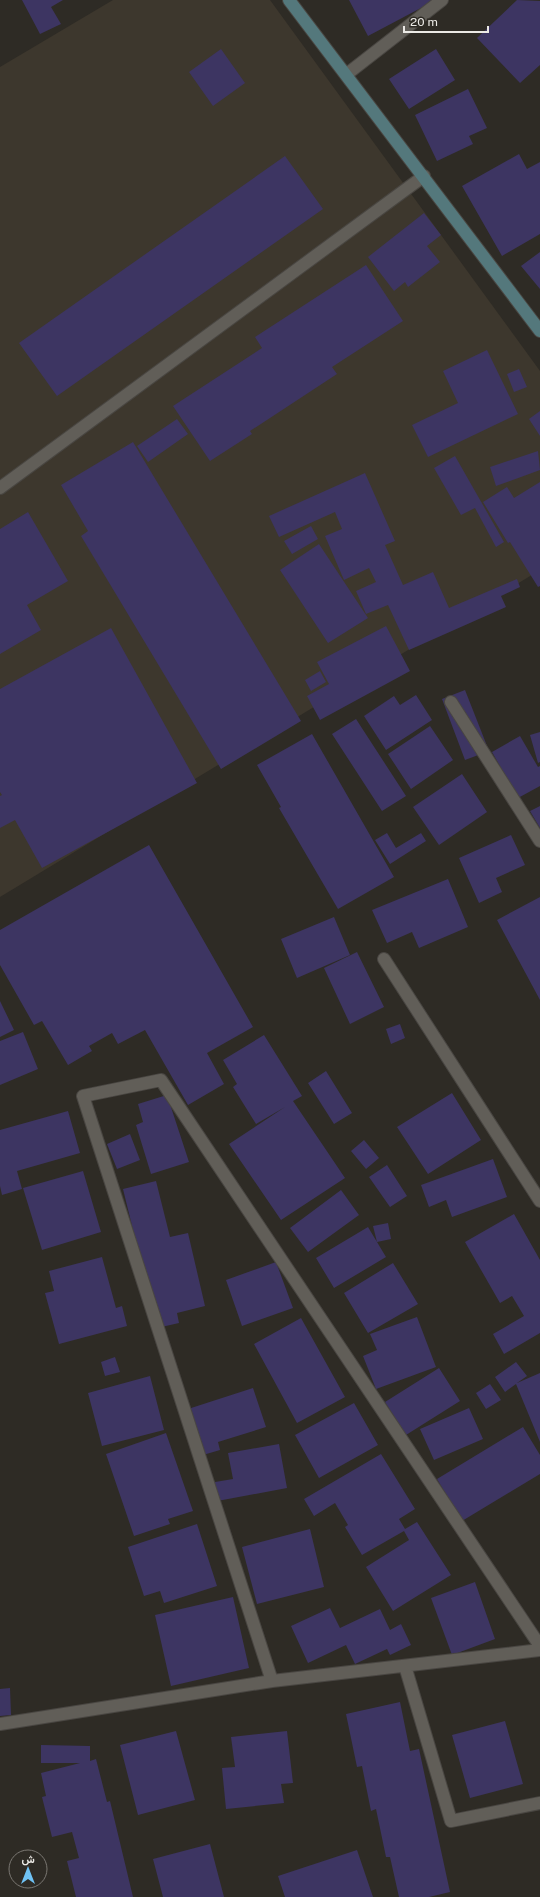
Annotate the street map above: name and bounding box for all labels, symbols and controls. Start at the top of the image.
scale bar [404,8,488,34]
text: 20 m [410,15,438,29]
north arrow [8,1849,48,1889]
text: ش [21,1853,35,1866]

